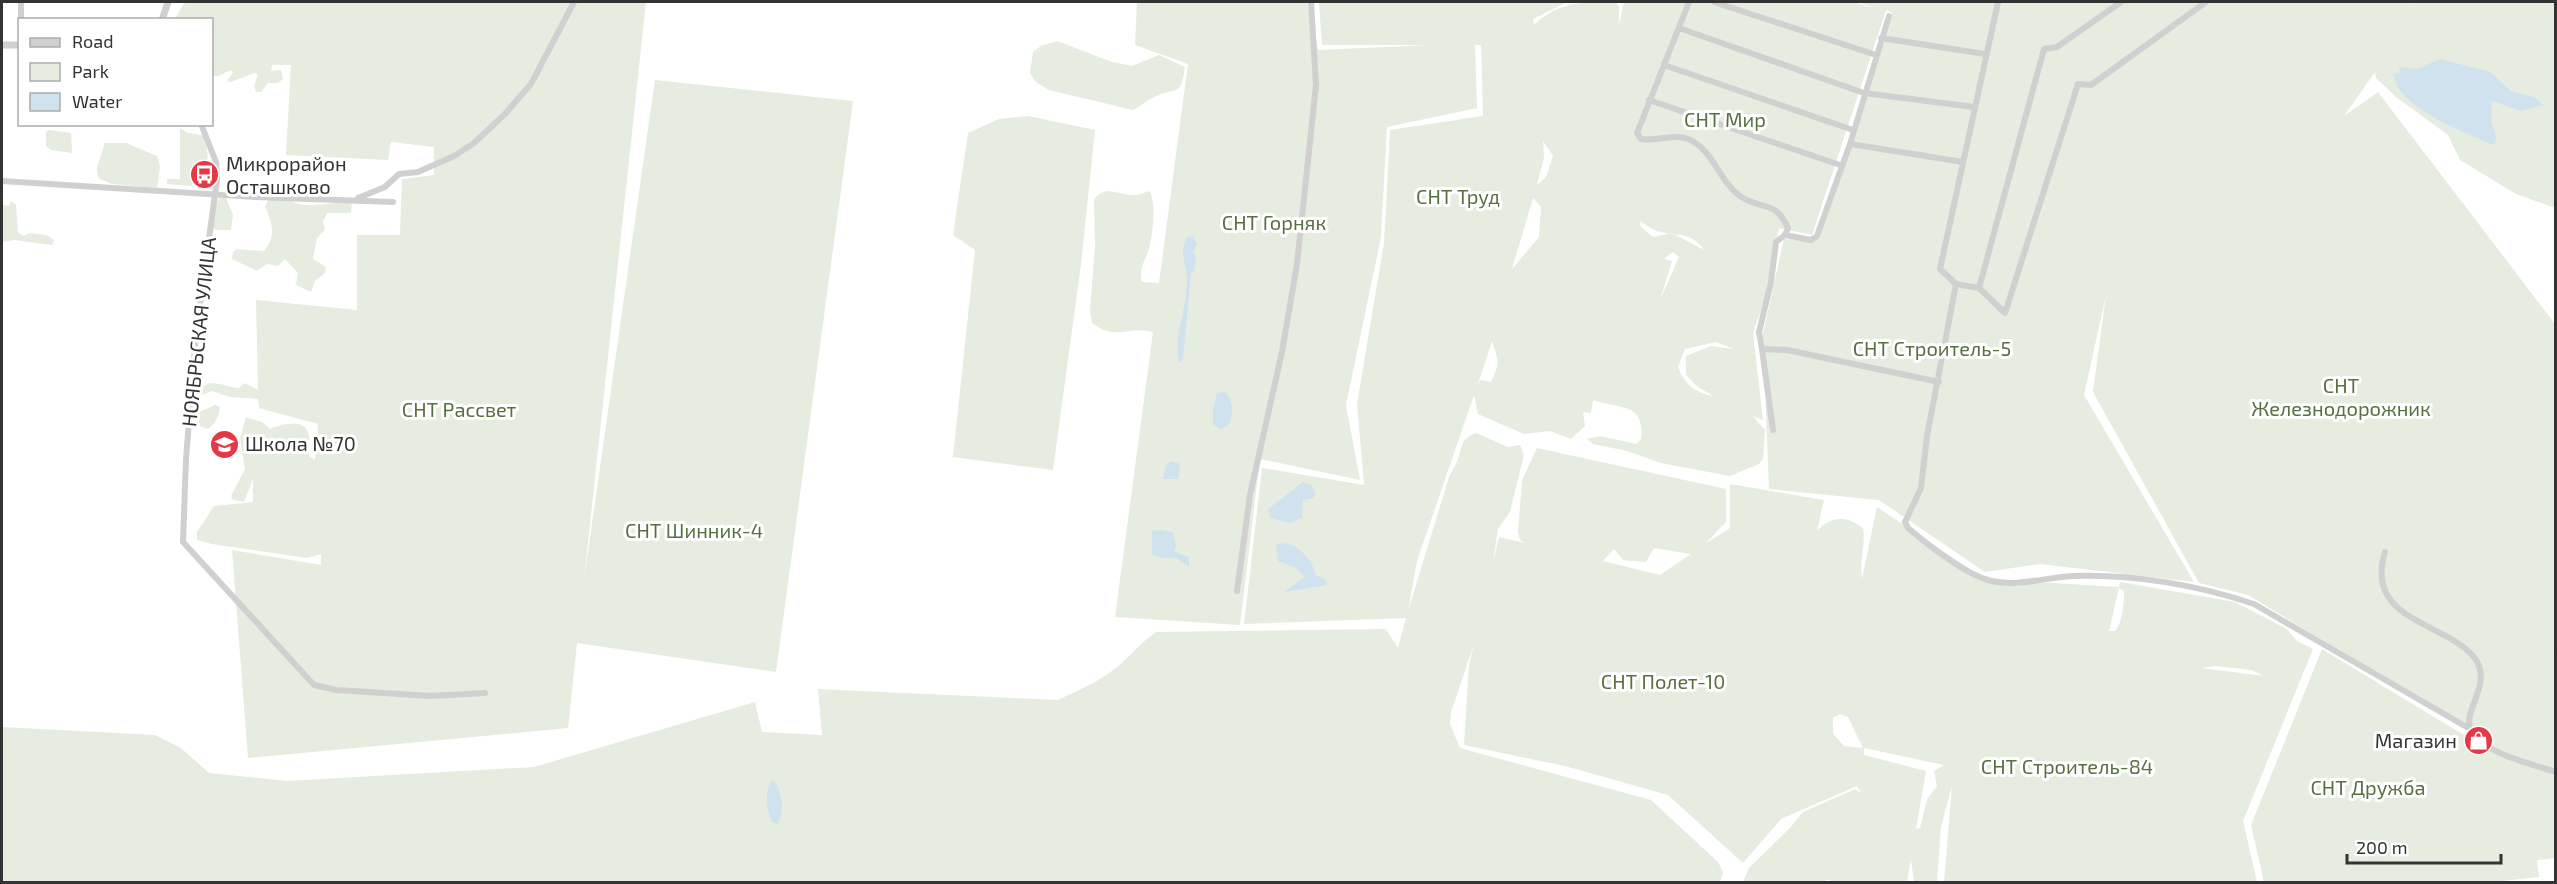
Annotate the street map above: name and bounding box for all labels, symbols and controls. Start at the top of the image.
legend [18,18,213,126]
text: Road [72,30,113,52]
text: Park [72,60,109,82]
text: Water [72,90,122,112]
park label: СНТ Мир [1684,107,1766,131]
place label: Микрорайон Осташково [226,151,347,198]
bus stop icon: Микрорайон Осташково [189,159,221,191]
park label: СНТ Труд [1416,184,1500,209]
park label: СНТ Горняк [1222,210,1326,234]
street label: НОЯБРЬСКАЯ УЛИЦА [176,235,220,428]
park label: СНТ Строитель-5 [1853,336,2011,360]
park label: СНТ Железнодорожник [2251,373,2431,420]
park label: СНТ Рассвет [402,397,516,421]
school or university icon: Школа №70 [208,428,240,460]
place label: Школа №70 [245,431,356,455]
park label: СНТ Шинник-4 [625,518,763,542]
park label: СНТ Полет-10 [1601,669,1725,693]
shop icon: Магазин [2462,725,2494,757]
place label: Магазин [2375,728,2457,752]
park label: СНТ Строитель-84 [1981,754,2153,778]
park label: СНТ Дружба [2310,775,2426,800]
scale bar [2347,827,2502,865]
text: 200 m [2356,836,2408,858]

